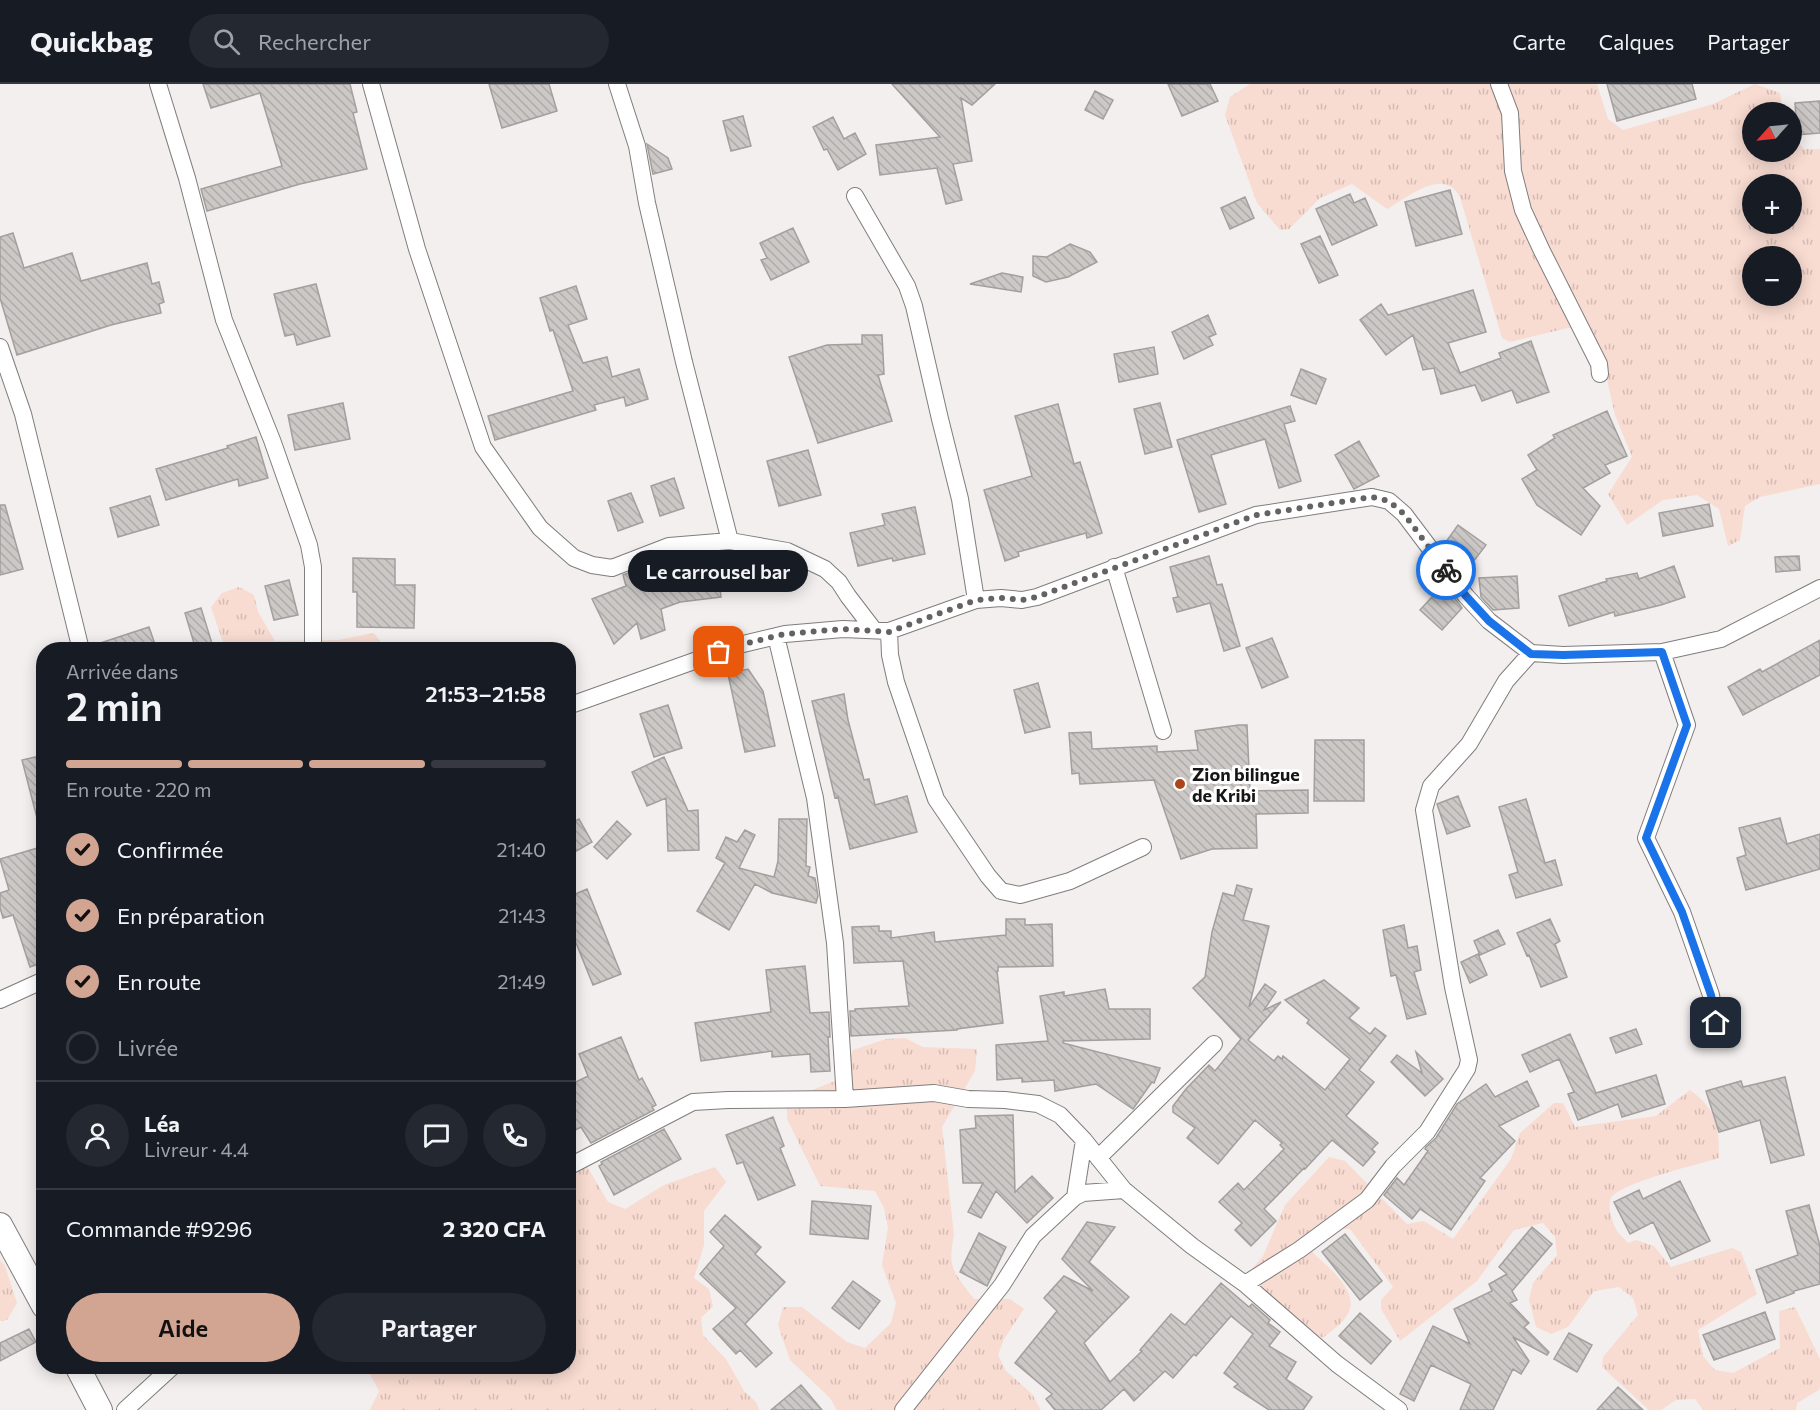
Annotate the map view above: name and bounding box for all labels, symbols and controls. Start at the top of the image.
search box [189,14,609,68]
text: Quickbag [30,24,153,58]
icon: search [210,25,243,58]
text: Rechercher [258,28,371,55]
text: Carte [1513,29,1566,54]
text: Calques [1599,29,1674,54]
text: Partager [1707,29,1790,54]
north arrow [1742,102,1802,162]
map controls [1742,102,1802,306]
button: + [1742,174,1802,234]
button: − [1742,246,1802,306]
courier [1416,540,1476,600]
callout: Le carrousel bar [629,550,809,592]
icon: bike [1430,554,1463,587]
text: Le carrousel bar [645,559,791,583]
pin [693,626,744,677]
icon: bag [702,635,735,668]
text: Arrivée dans [66,659,178,683]
text: 21:53–21:58 [425,680,546,707]
text: 2 min [66,681,163,729]
place label: Zion bilingue de Kribi [1192,763,1300,806]
text: En route · 220 m [66,777,211,801]
marker: Zion bilingue de Kribi [1173,777,1187,791]
icon: check [66,833,99,866]
text: Confirmée [117,836,223,863]
text: 21:40 [497,837,546,861]
icon: check [66,899,99,932]
text: En préparation [117,902,265,929]
text: 21:43 [498,903,546,927]
icon: check [66,965,99,998]
text: En route [117,968,201,995]
text: 21:49 [498,969,546,993]
pin [1690,997,1741,1048]
icon: home [1699,1006,1732,1039]
text: Livrée [117,1034,178,1061]
button: person [66,1104,129,1167]
button: chat [405,1104,468,1167]
button: phone [483,1104,546,1167]
text: Léa [144,1110,180,1137]
text: Livreur · 4.4 [144,1137,249,1161]
text: Commande #9296 [66,1215,252,1242]
text: 2 320 CFA [443,1215,546,1242]
button: Aide [66,1293,300,1362]
button: Partager [312,1293,546,1362]

